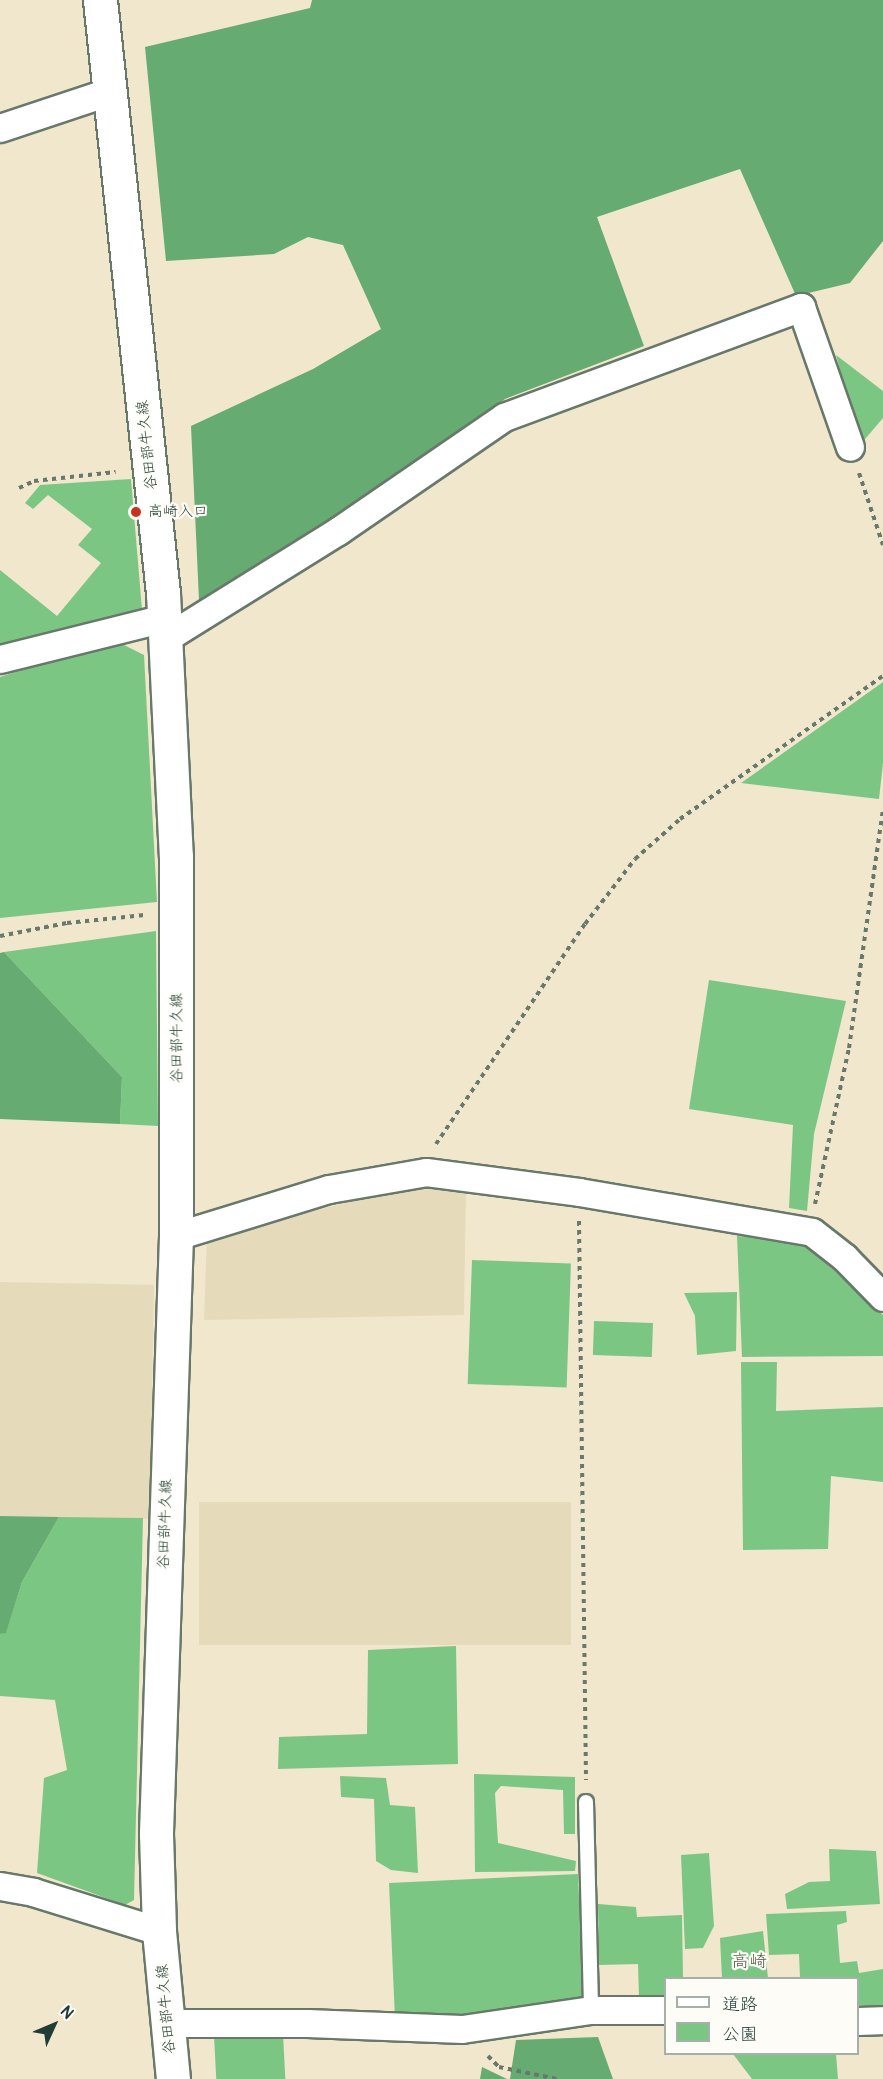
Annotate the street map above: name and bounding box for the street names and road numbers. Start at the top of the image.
street label: 谷田部牛久線 [133,399,161,491]
street label: 谷田部牛久線 [168,993,186,1083]
street label: 谷田部牛久線 [154,1479,176,1569]
street label: 谷田部牛久線 [153,1963,179,2055]

